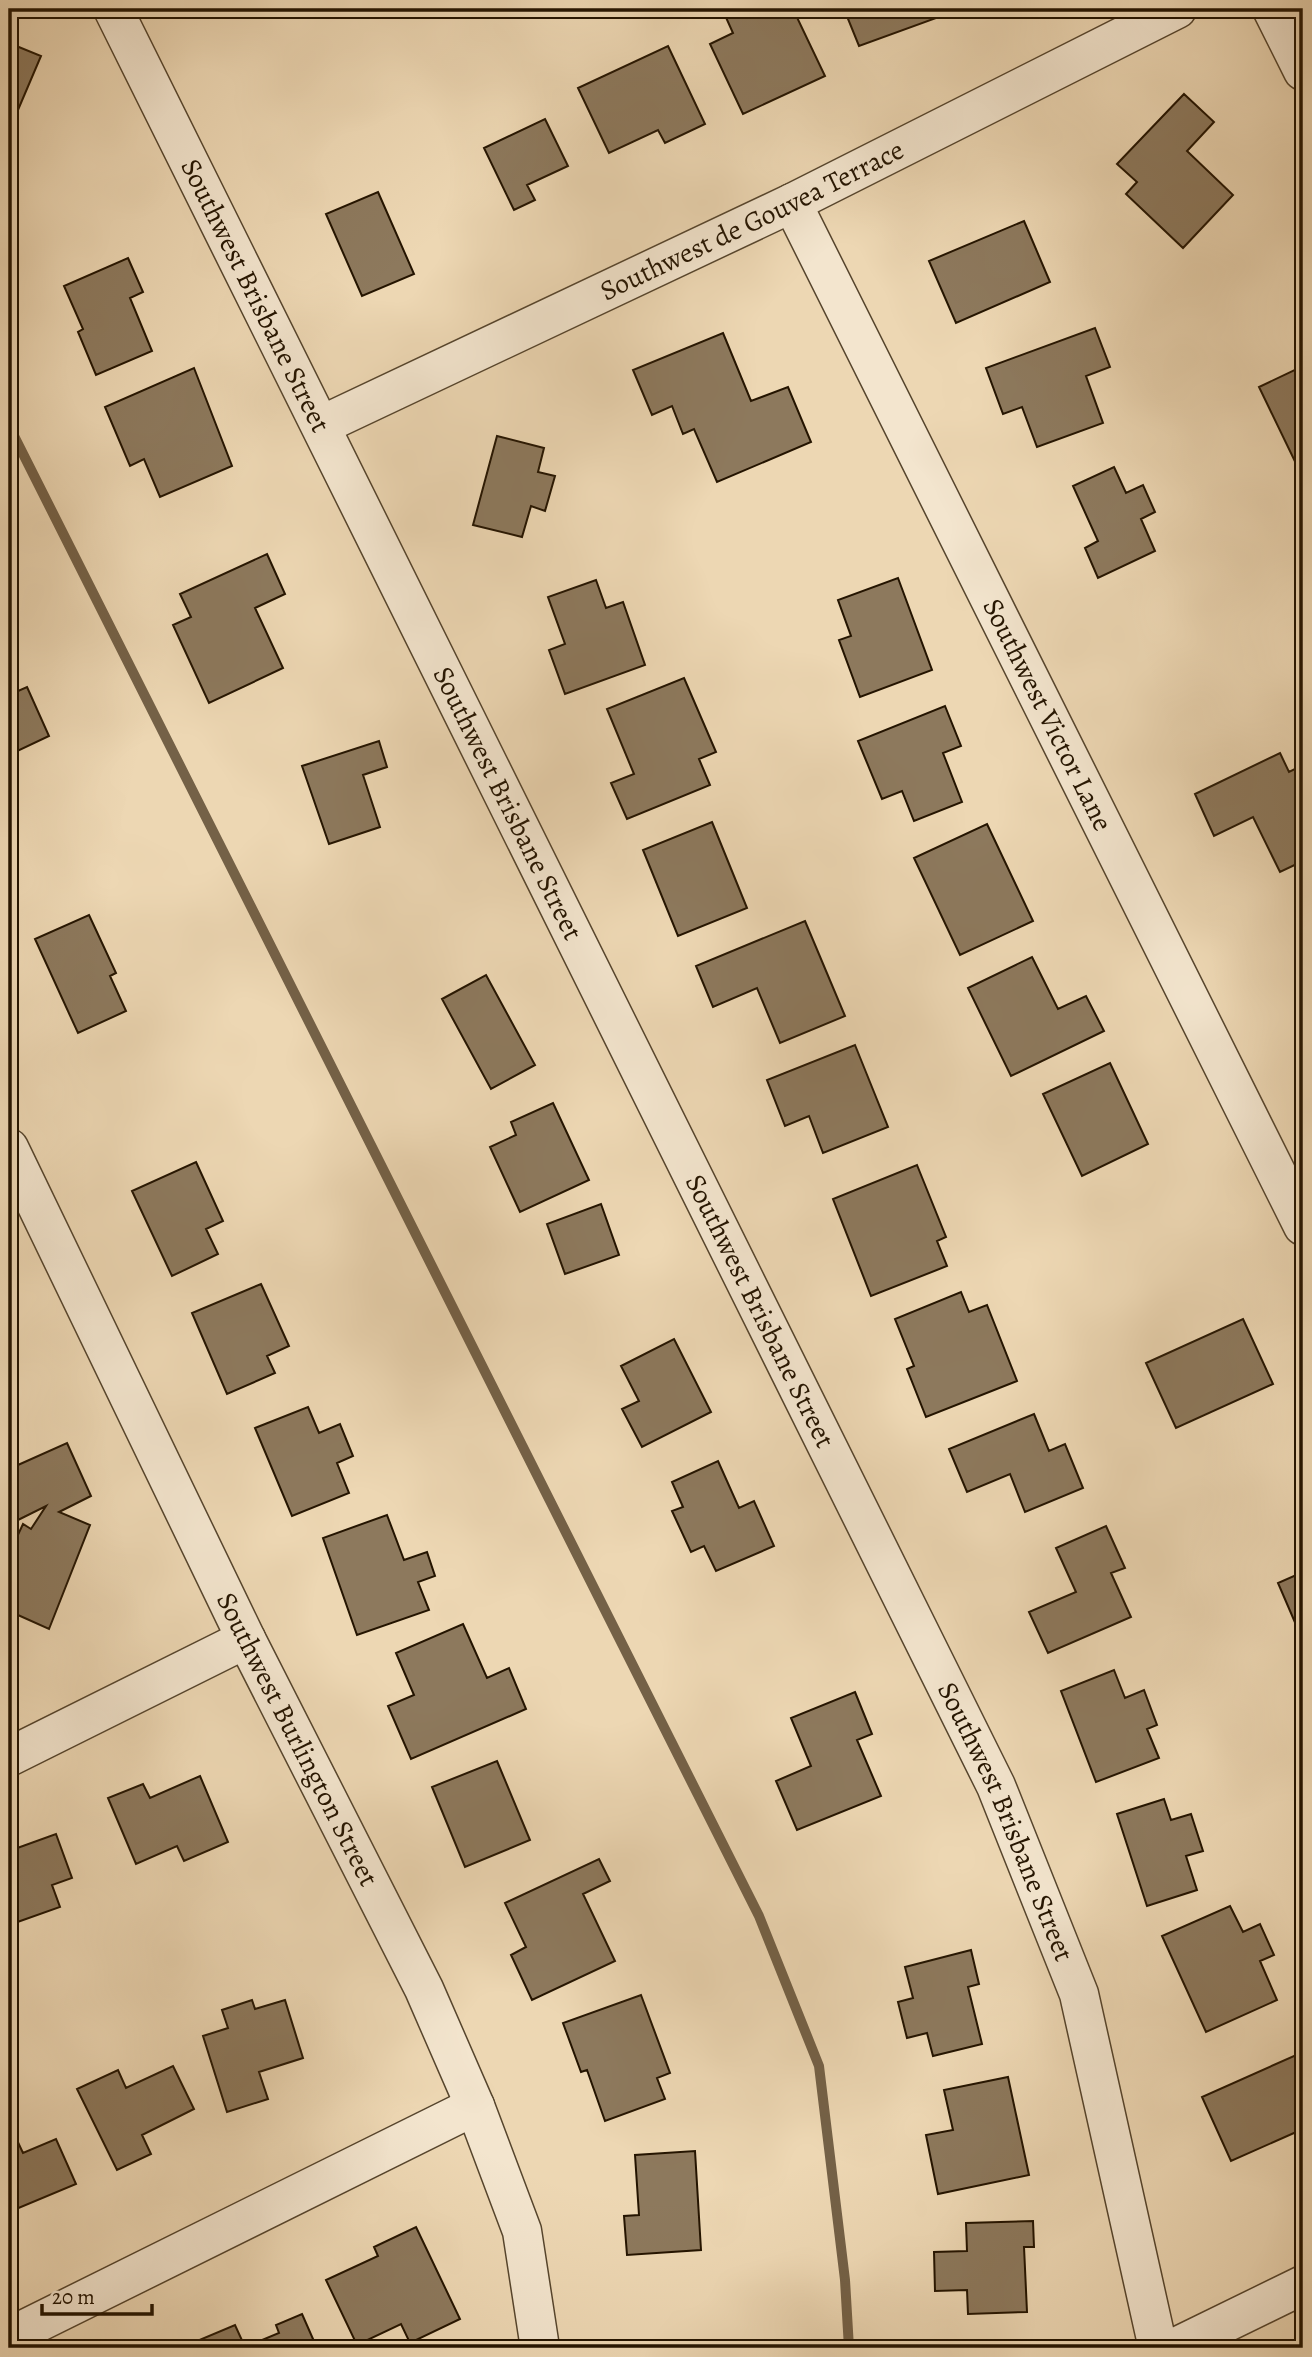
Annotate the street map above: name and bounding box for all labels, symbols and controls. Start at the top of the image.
street label: Southwest de Gouvea Terrace [594,131,910,310]
street label: Southwest Brisbane Street [171,152,339,439]
street label: Southwest Victor Lane [974,592,1122,837]
street label: Southwest Brisbane Street [424,660,592,947]
street label: Southwest Brisbane Street [676,1168,844,1454]
street label: Southwest Burlington Street [207,1586,388,1893]
street label: Southwest Brisbane Street [928,1676,1083,1967]
scale bar [42,2273,152,2317]
text: 20 m [52,2283,95,2311]

